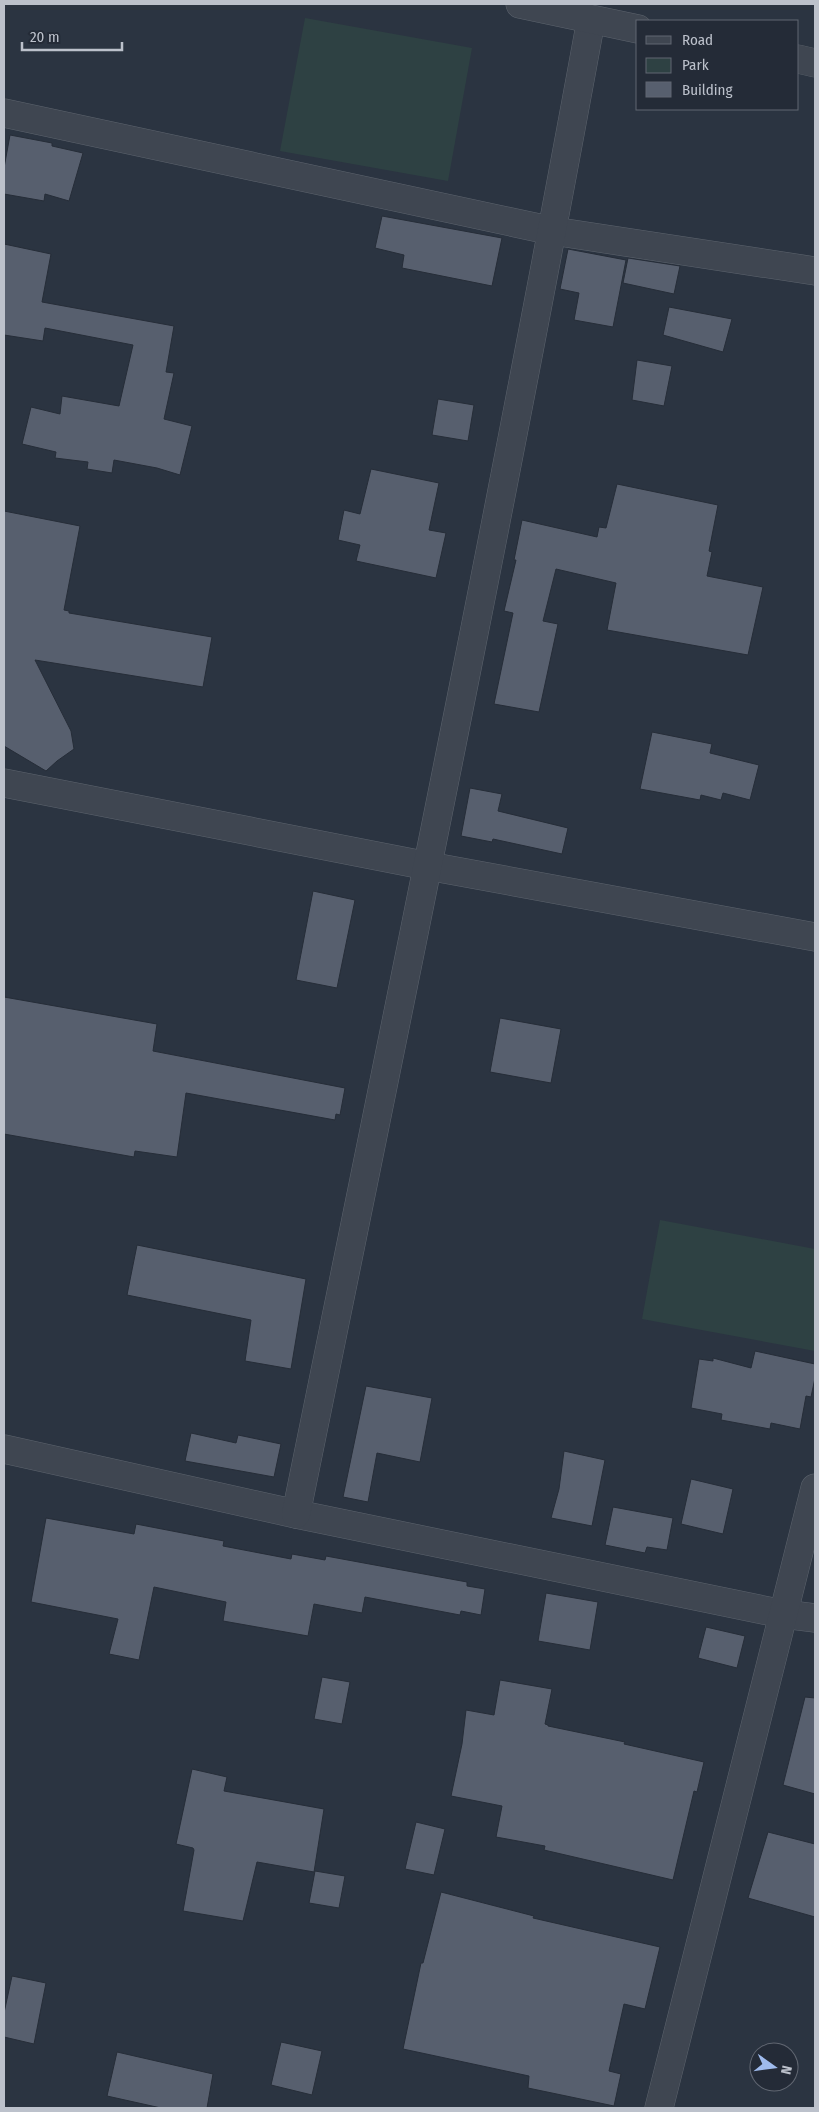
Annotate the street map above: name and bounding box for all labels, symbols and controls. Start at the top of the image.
scale bar [22,20,122,52]
legend [636,20,799,110]
text: 20 m [30,28,60,46]
text: Road [682,31,713,49]
text: Park [682,56,709,74]
text: Building [682,81,733,99]
north arrow [749,2042,799,2092]
text: N [777,2064,795,2076]

